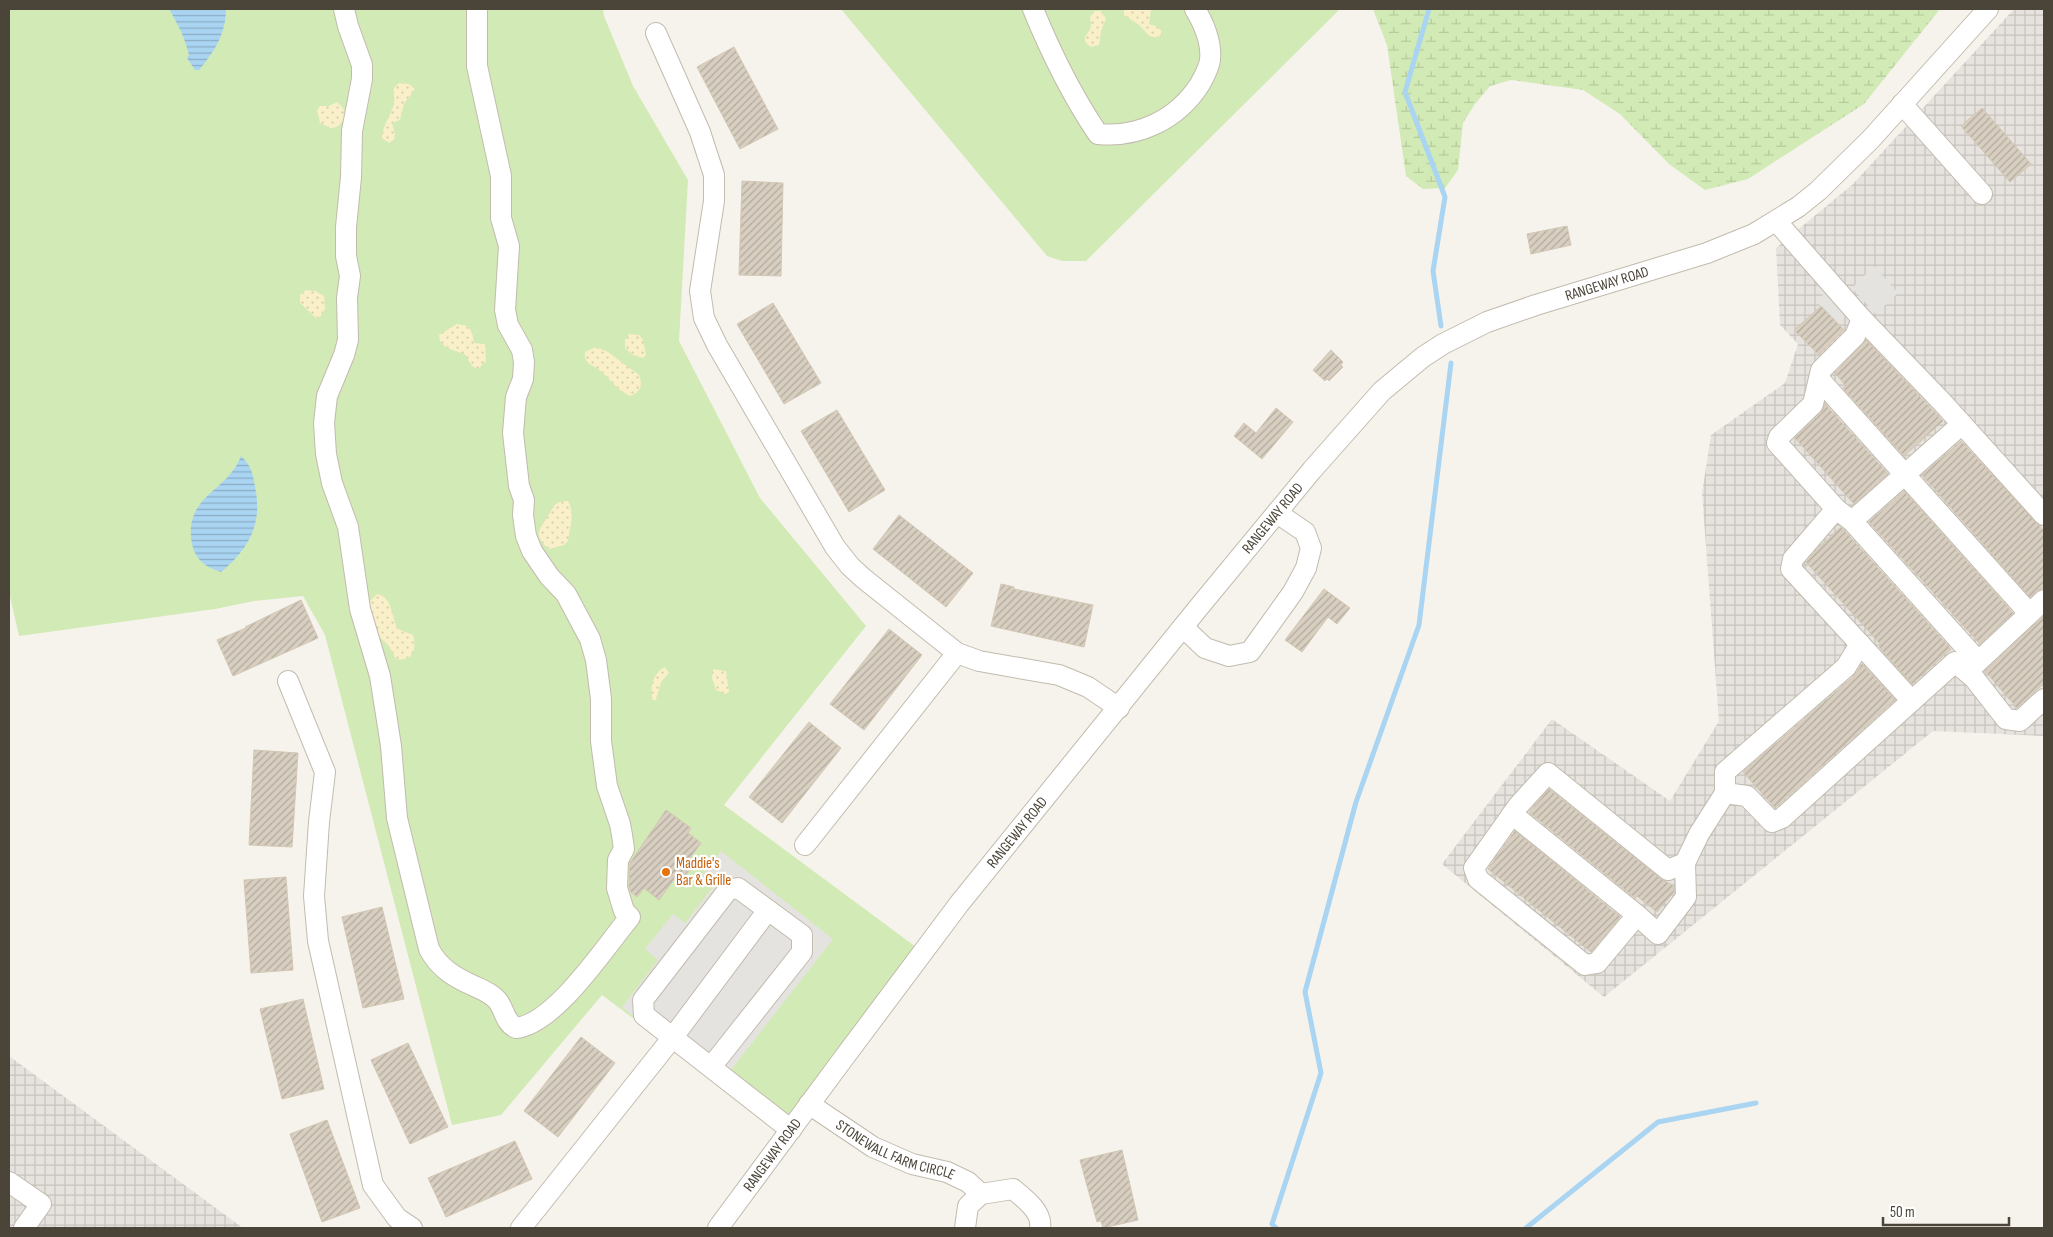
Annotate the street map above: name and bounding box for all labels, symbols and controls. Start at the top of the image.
street label: RANGEWAY ROAD [1563,262,1651,306]
street label: RANGEWAY ROAD [1238,479,1308,558]
street label: RANGEWAY ROAD [983,793,1052,872]
place label: Maddie's Bar & Grille [676,854,731,890]
marker: Maddie's Bar & Grille [660,866,672,878]
street label: RANGEWAY ROAD [739,1115,806,1196]
street label: STONEWALL FARM CIRCLE [832,1116,958,1184]
scale bar [1883,1194,2009,1226]
text: 50 m [1890,1203,1915,1222]

